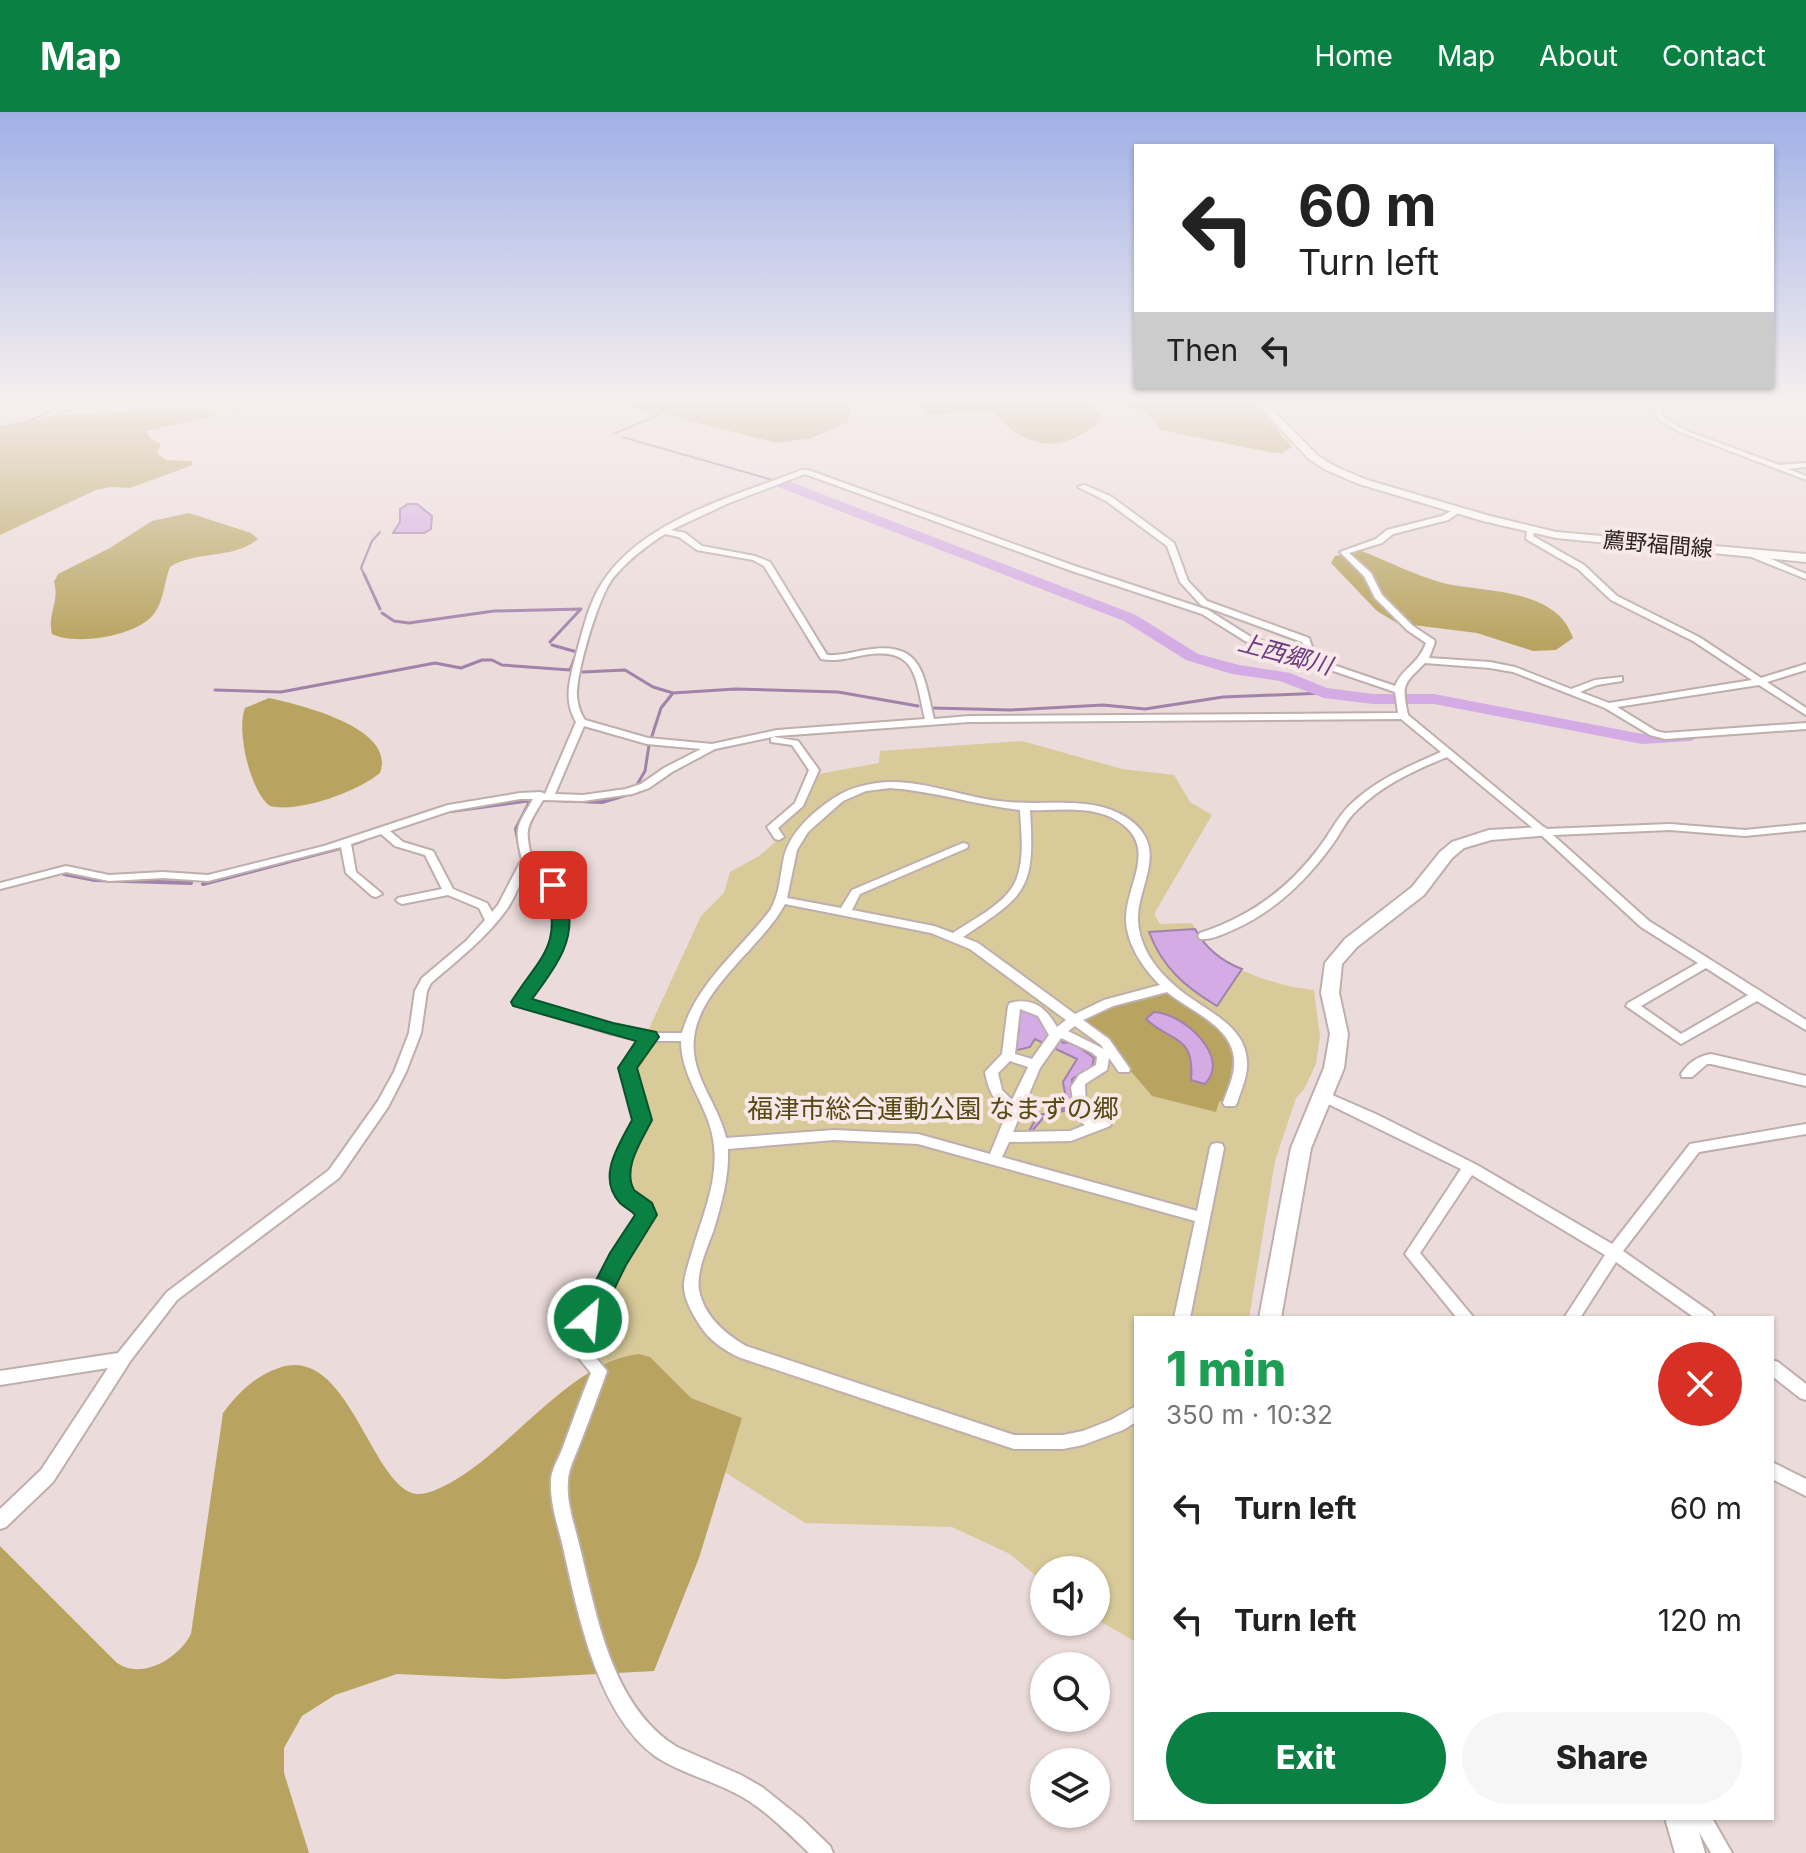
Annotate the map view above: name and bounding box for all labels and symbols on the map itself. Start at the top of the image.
street label: 薦野福間線 [1602,526,1714,562]
water label: 上西郷川 [1235,628,1338,681]
pin [519,851,587,919]
park label: 福津市総合運動公園 なまずの郷 [747,1093,1119,1124]
position arrow [546,1277,630,1361]

